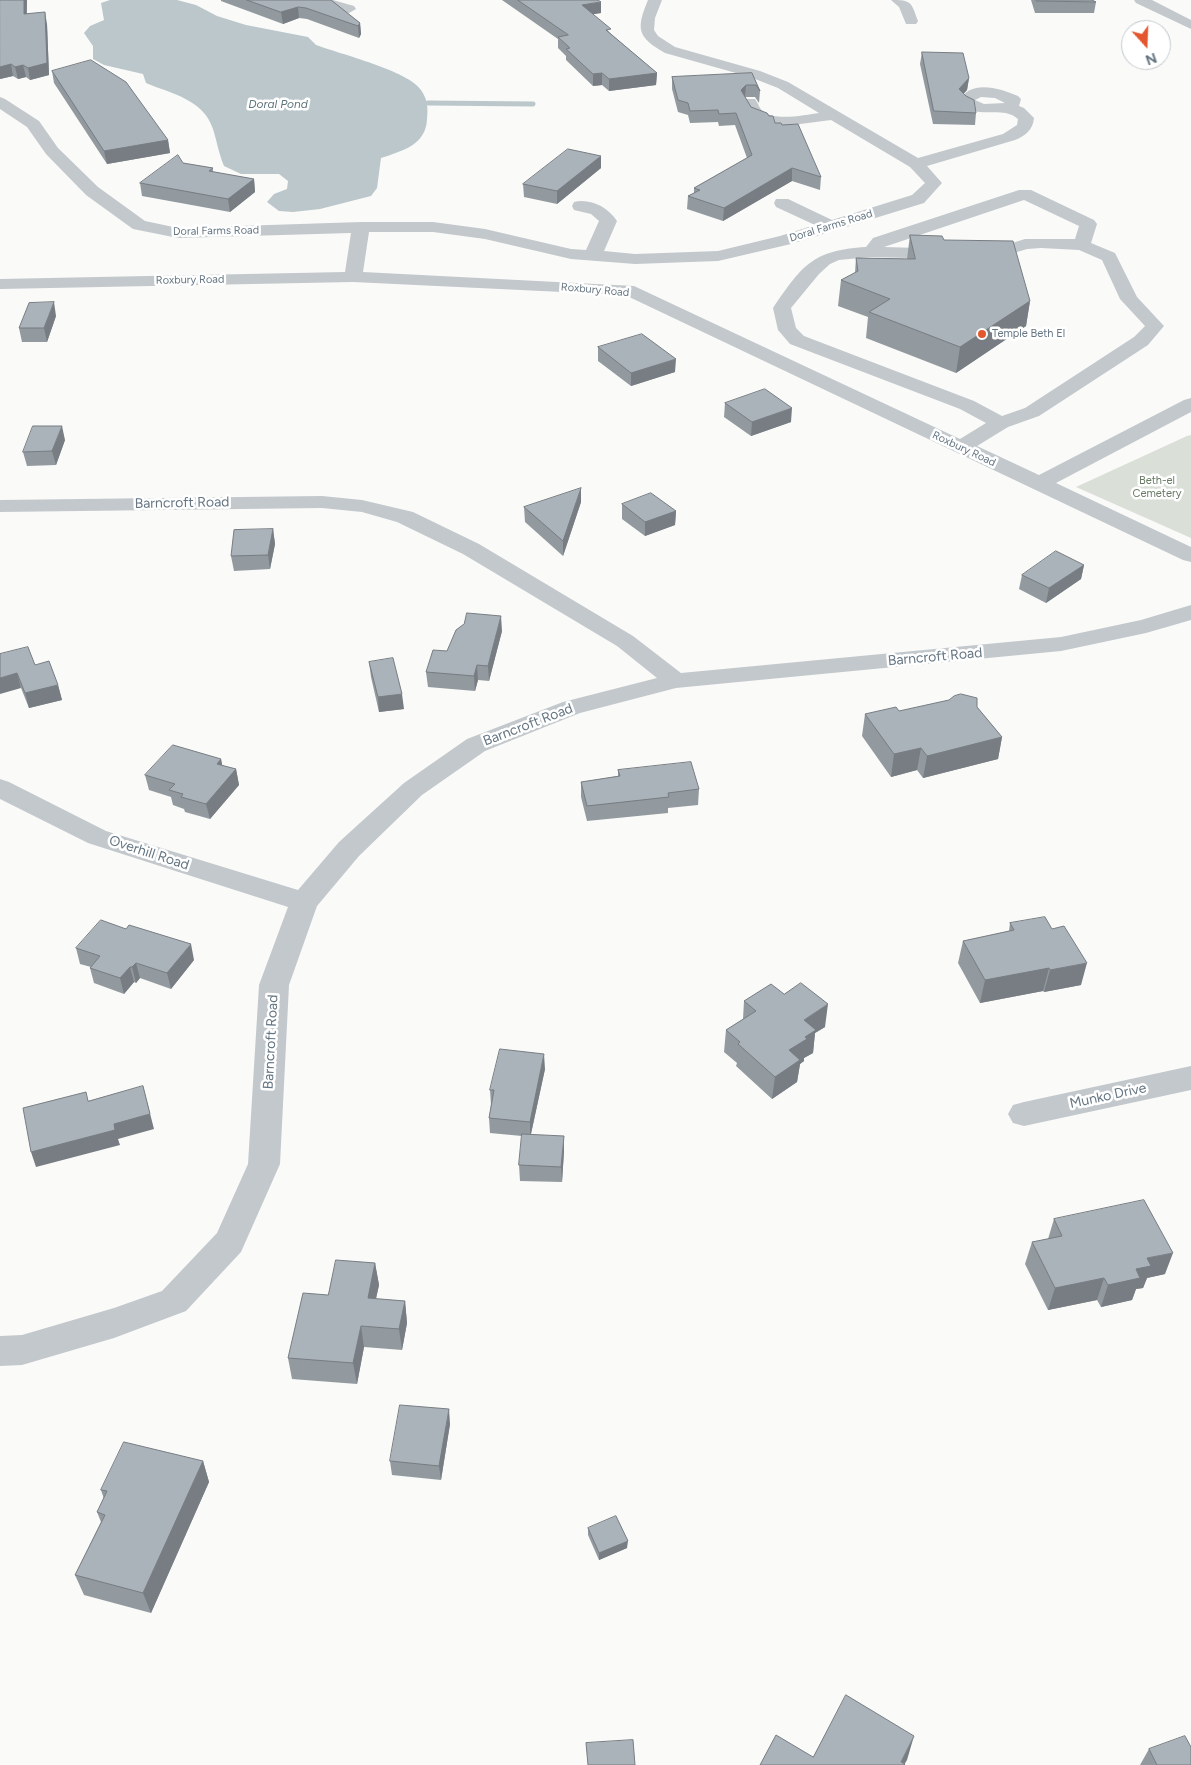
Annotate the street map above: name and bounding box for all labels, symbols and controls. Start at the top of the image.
north arrow [1121,20,1171,70]
text: N [1143,49,1159,68]
water label: Doral Pond [248,97,308,111]
street label: Doral Farms Road [788,207,874,245]
street label: Doral Farms Road [173,224,259,238]
street label: Roxbury Road [156,273,224,287]
street label: Roxbury Road [560,280,630,300]
place label: Temple Beth El [992,327,1065,341]
marker: Temple Beth El [976,328,988,340]
street label: Roxbury Road [930,429,998,469]
park label: Beth-el Cemetery [1133,474,1181,500]
street label: Barncroft Road [134,494,230,512]
street label: Barncroft Road [887,645,983,669]
street label: Barncroft Road [481,700,575,750]
street label: Overhill Road [107,832,191,874]
street label: Barncroft Road [260,994,282,1090]
street label: Munko Drive [1068,1080,1148,1112]

